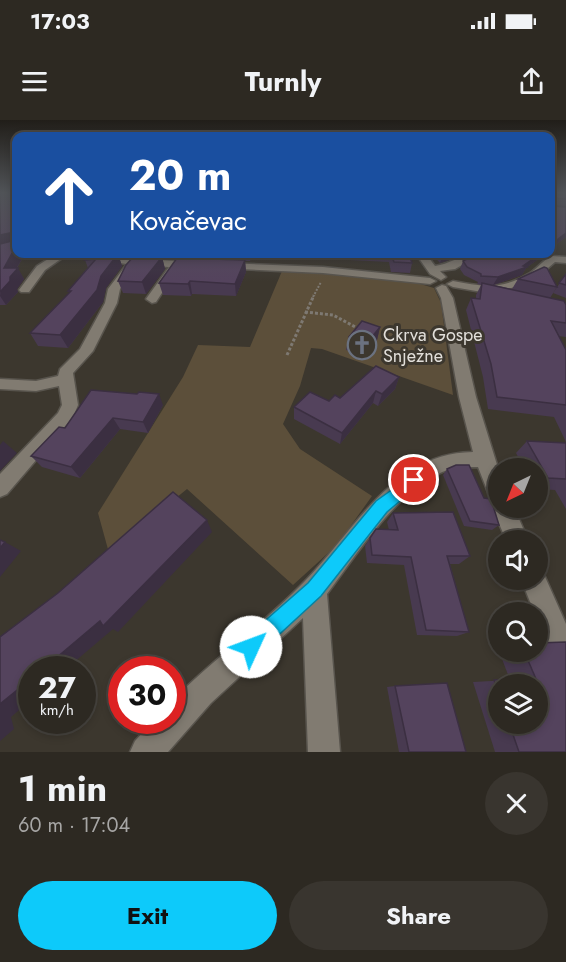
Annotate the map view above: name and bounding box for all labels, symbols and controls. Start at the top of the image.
text: 17:03 [30,5,90,37]
text: Turnly [245,62,321,101]
icon: menu [18,65,51,98]
icon: share [515,65,548,98]
text: 20 m [129,145,231,206]
icon: ahead [30,156,108,234]
text: Kovačevac [129,201,247,240]
place label: Ckrva Gospe Snježne [383,322,483,369]
church icon: Ckrva Gospe Snježne [346,329,378,361]
pin [388,454,439,505]
north arrow [488,458,548,518]
map controls [488,458,548,734]
icon: arrive [397,463,430,496]
button: sound [488,530,548,590]
button: search [488,602,548,662]
position arrow [219,615,283,679]
speed limit sign: 30 [108,656,186,734]
text: 27 [38,666,76,709]
button: layers [488,674,548,734]
text: km/h [40,699,74,721]
text: 1 min [18,762,107,814]
button: close [485,772,548,835]
text: 60 m · 17:04 [18,811,130,840]
button: Exit [18,881,277,950]
button: Share [289,881,548,950]

